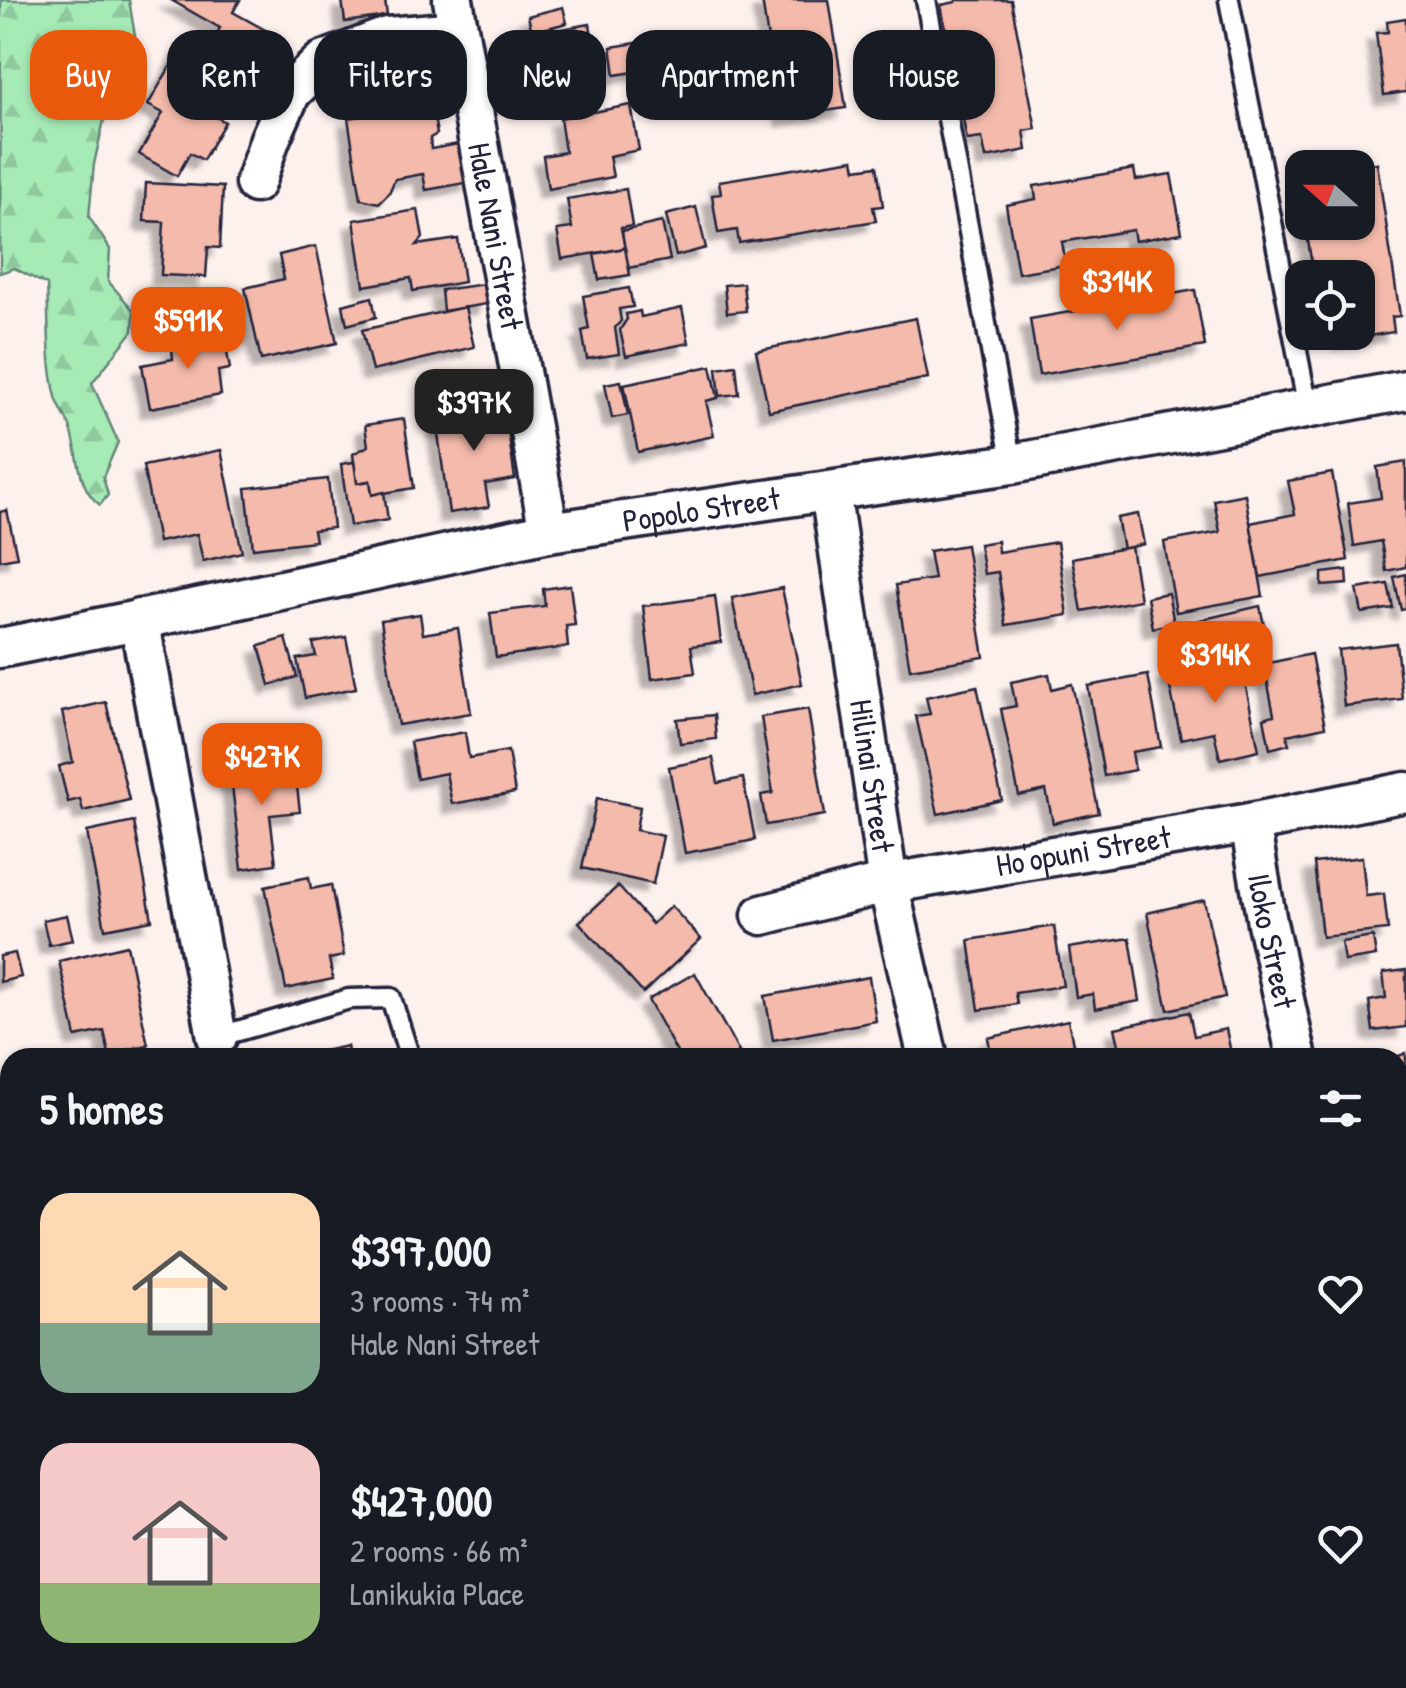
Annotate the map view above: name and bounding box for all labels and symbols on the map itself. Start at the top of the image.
street label: Hale Nani Street [458,139,534,334]
north arrow [1285,150,1375,240]
pin: $314K [1047,248,1187,333]
pin: $591K [118,287,258,372]
pin: $397K [404,369,544,454]
street label: Popolo Street [620,476,784,542]
pin: $314K [1145,621,1285,706]
street label: Hilinai Street [840,697,905,856]
pin: $427K [192,723,332,808]
street label: Ho'opuni Street [993,814,1175,886]
street label: Iloko Street [1238,870,1308,1014]

